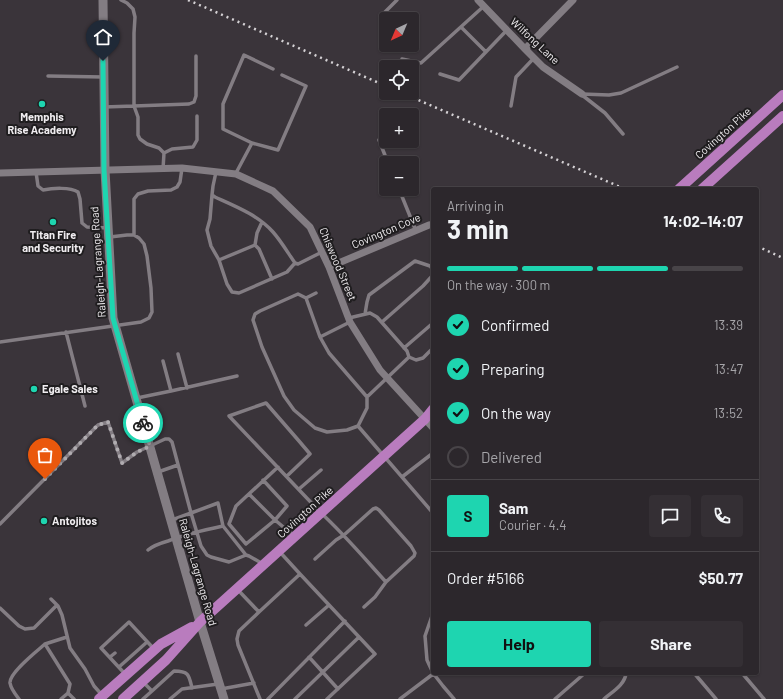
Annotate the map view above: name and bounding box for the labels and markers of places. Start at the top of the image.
pin [86,20,120,61]
marker: Memphis Rise Academy [37,99,47,109]
place label: Memphis Rise Academy [8,110,77,136]
marker: Titan Fire and Security [48,217,58,227]
place label: Titan Fire and Security [22,228,84,254]
place label: Egale Sales [42,382,98,395]
marker: Egale Sales [29,384,39,394]
pin [28,438,62,479]
place label: Antojitos [52,514,97,527]
marker: Antojitos [39,516,49,526]

